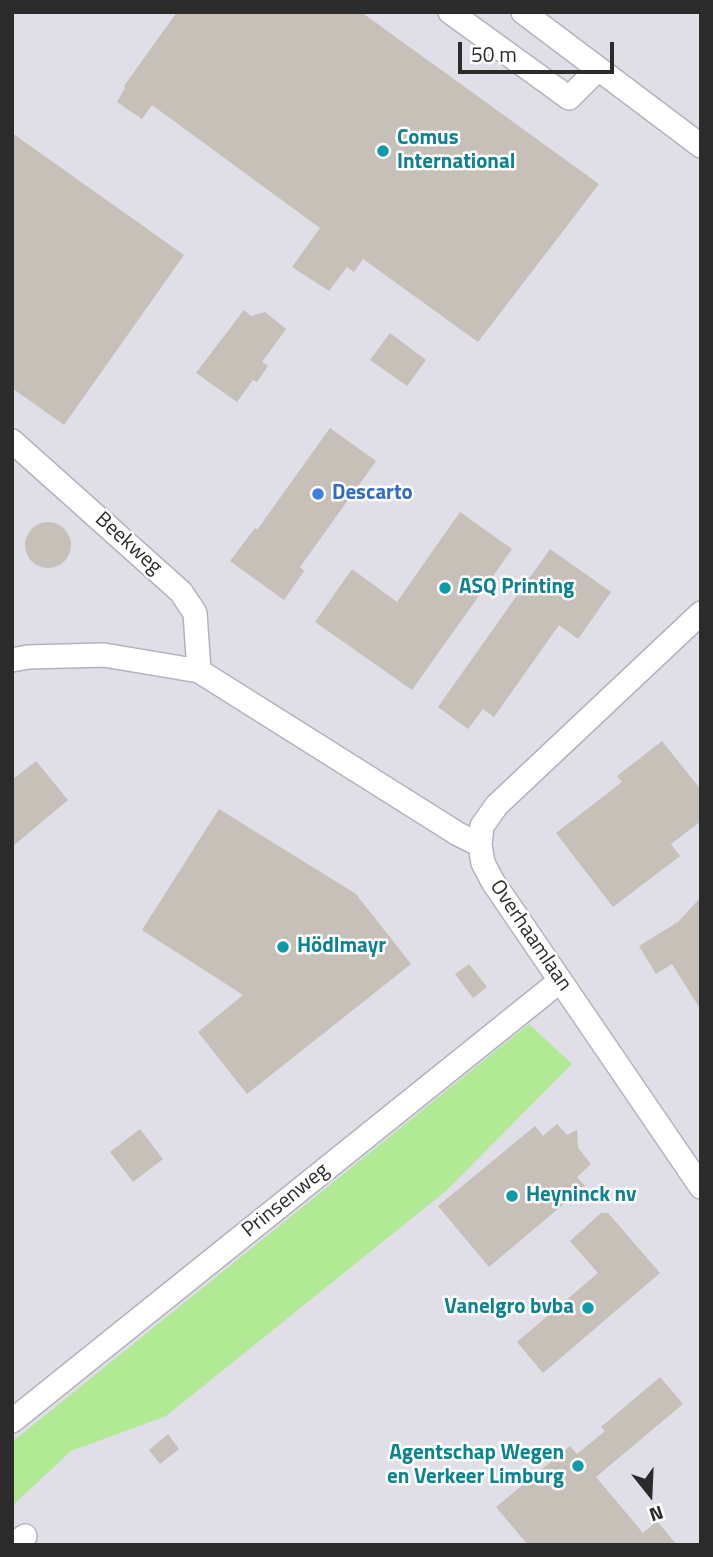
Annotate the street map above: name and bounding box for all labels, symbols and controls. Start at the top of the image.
scale bar [461,28,617,72]
text: 50 m [471,38,517,70]
place label: Comus International [397,126,515,176]
marker: Comus International [375,143,391,159]
place label: Descarto [332,481,413,507]
marker: Descarto [310,486,326,502]
street label: Beekweg [89,507,167,581]
place label: ASQ Printing [459,575,574,601]
marker: ASQ Printing [437,580,453,596]
street label: Overhaamlaan [484,876,576,996]
place label: Hödlmayr [297,934,386,960]
marker: Hödlmayr [275,939,291,955]
street label: Prinsenweg [237,1158,335,1244]
place label: Heyninck nv [526,1183,637,1209]
marker: Heyninck nv [504,1188,520,1204]
place label: Vanelgro bvba [444,1295,574,1321]
marker: Vanelgro bvba [580,1300,596,1316]
place label: Agentschap Wegen en Verkeer Limburg [387,1441,564,1491]
marker: Agentschap Wegen en Verkeer Limburg [570,1458,586,1474]
north arrow [615,1459,685,1529]
text: N [646,1499,667,1530]

